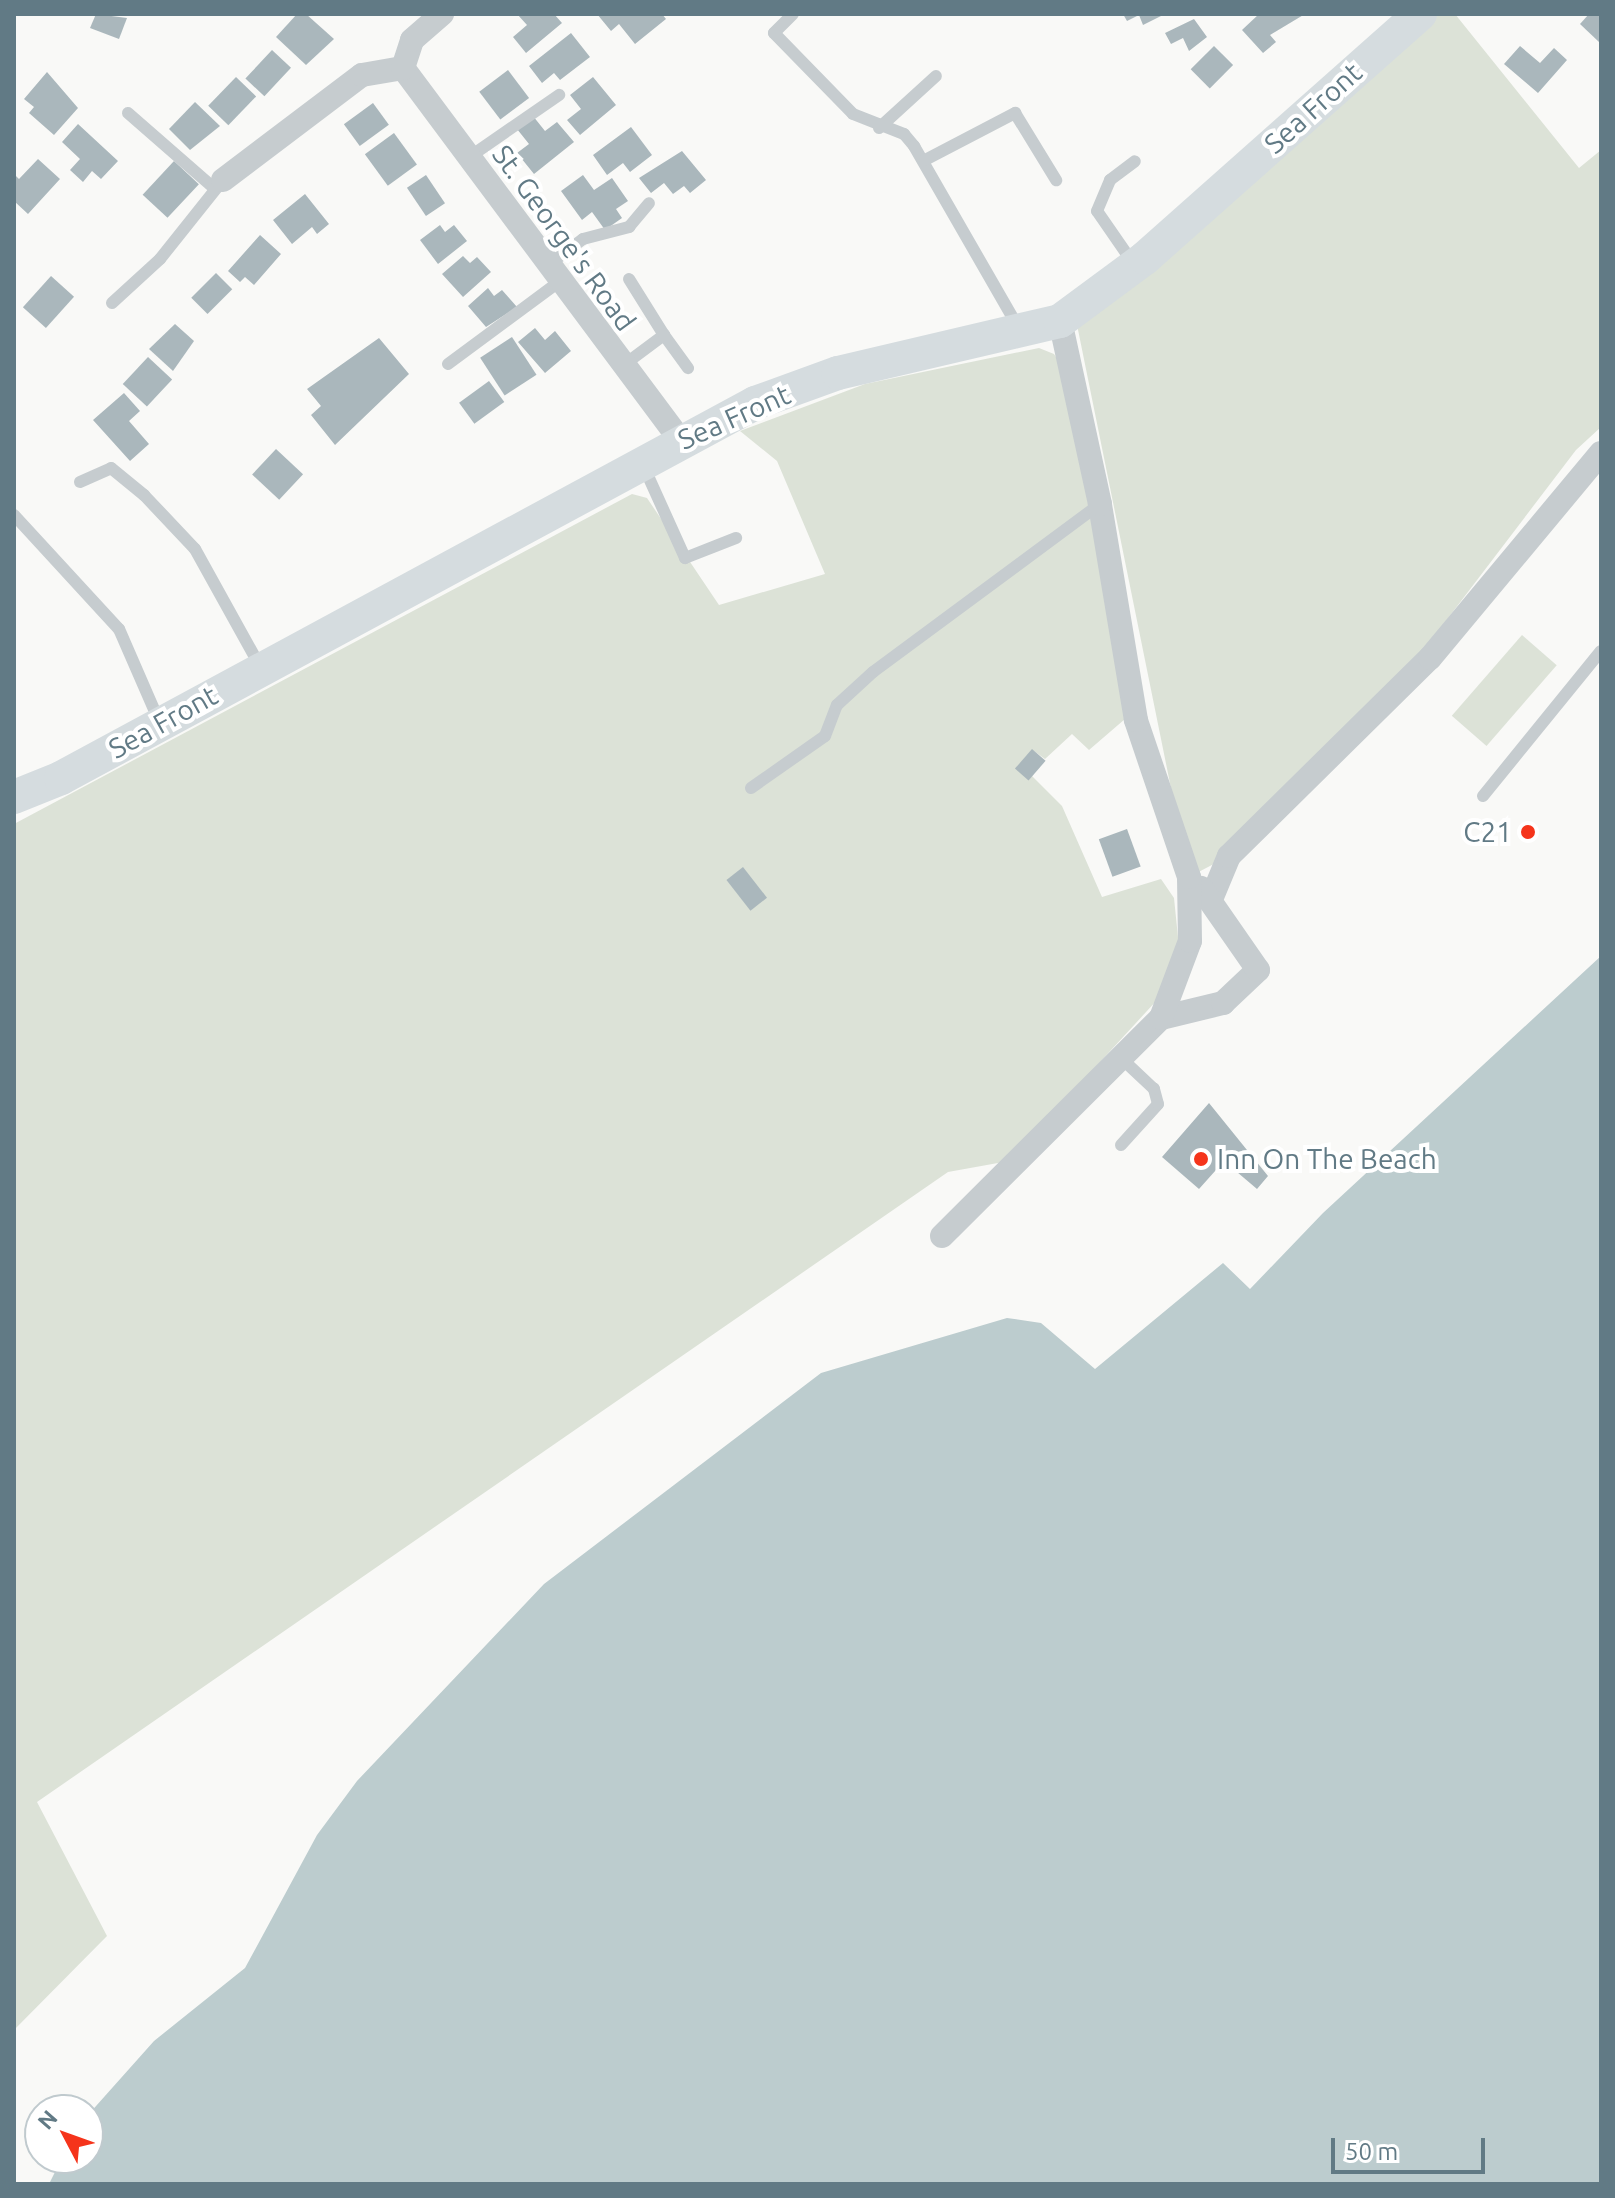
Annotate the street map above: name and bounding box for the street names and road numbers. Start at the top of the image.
street label: Sea Front [1257,56,1369,160]
street label: St. George's Road [485,139,643,337]
street label: Sea Front [673,377,795,457]
street label: Sea Front [103,678,223,766]

